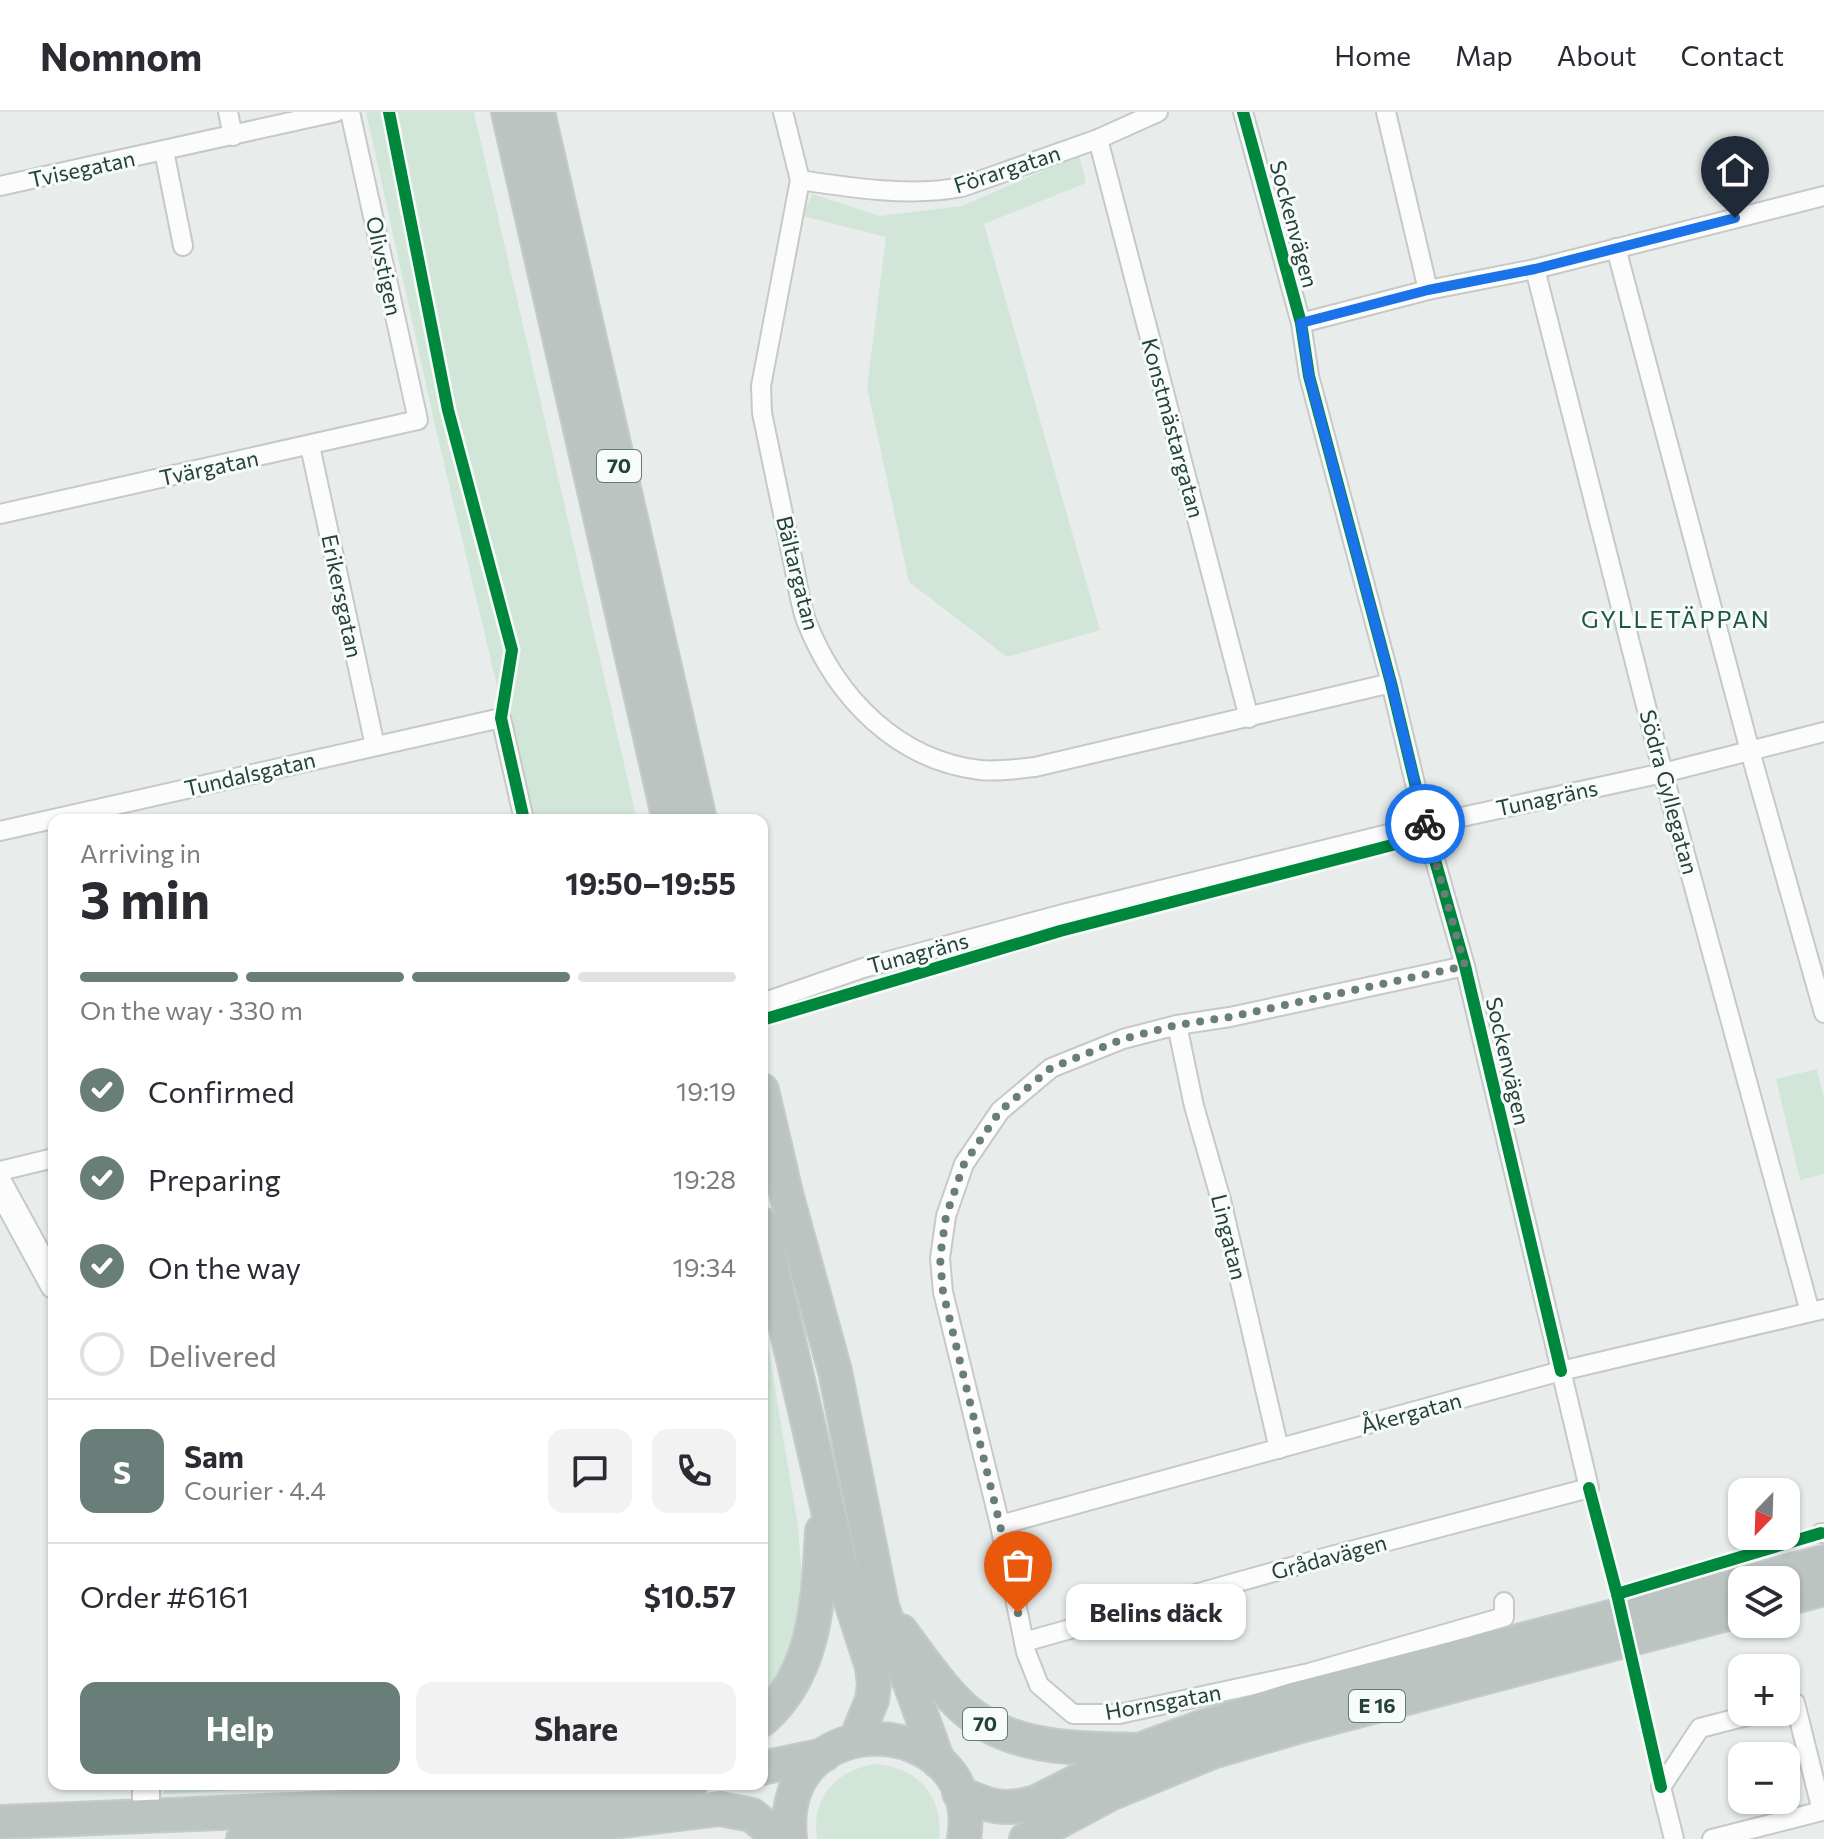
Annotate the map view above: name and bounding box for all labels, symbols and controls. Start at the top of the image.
text: Nomnom [40,32,202,79]
text: Home [1334,38,1411,72]
text: Map [1455,38,1513,72]
text: About [1557,38,1637,72]
text: Contact [1681,38,1784,72]
pin [1701,136,1769,218]
street label: Förargatan [950,139,1064,198]
street label: Tvisegatan [26,144,137,193]
icon: home [1713,148,1757,192]
street label: Sockenvägen [1265,157,1324,290]
street label: Olivstigen [361,214,408,318]
street label: Konstmästargatan [1137,335,1210,521]
street label: Tvärgatan [157,444,261,491]
road number: 70 [597,450,641,482]
street label: Bältargatan [771,513,826,633]
street label: Erikersgatan [316,532,369,660]
district label: GYLLETÄPPAN [1581,604,1771,633]
street label: Södra Gyllegatan [1635,707,1704,877]
street label: Tundalsgatan [182,745,318,802]
street label: Tunagräns [1494,774,1600,821]
courier [1385,784,1465,864]
icon: bike [1403,802,1447,846]
text: Arriving in [80,837,201,868]
text: 19:50–19:55 [565,864,736,901]
text: 3 min [80,866,210,930]
street label: Tunagräns [865,926,971,979]
text: On the way · 330 m [80,994,303,1025]
street label: Sockenvägen [1481,994,1536,1128]
icon: check [80,1068,124,1112]
text: Confirmed [148,1072,295,1109]
text: 19:19 [676,1075,736,1106]
icon: check [80,1156,124,1200]
text: Preparing [148,1160,281,1197]
text: 19:28 [673,1163,736,1194]
street label: Lingatan [1206,1191,1253,1282]
icon: check [80,1244,124,1288]
text: On the way [148,1248,301,1285]
text: 19:34 [673,1251,736,1282]
text: Delivered [148,1336,277,1373]
street label: Åkergatan [1357,1386,1464,1439]
button: chat [548,1429,632,1513]
button: phone [652,1429,736,1513]
text: Sam [184,1437,244,1474]
text: S [113,1453,131,1490]
text: Courier · 4.4 [184,1474,326,1505]
north arrow [1728,1478,1800,1550]
map controls [1728,1478,1800,1814]
street label: Grådavägen [1268,1528,1390,1585]
pin [984,1531,1052,1613]
icon: bag [996,1543,1040,1587]
button: layers [1728,1566,1800,1638]
text: Order #6161 [80,1577,249,1614]
text: $10.57 [644,1577,736,1614]
callout: Belins däck [1066,1585,1246,1641]
text: Belins däck [1089,1596,1223,1627]
button: + [1728,1654,1800,1726]
street label: Hornsgatan [1103,1678,1223,1725]
button: Help [80,1682,400,1774]
button: Share [416,1682,736,1774]
road number: E 16 [1349,1690,1405,1722]
road number: 70 [963,1708,1007,1740]
button: − [1728,1742,1800,1814]

